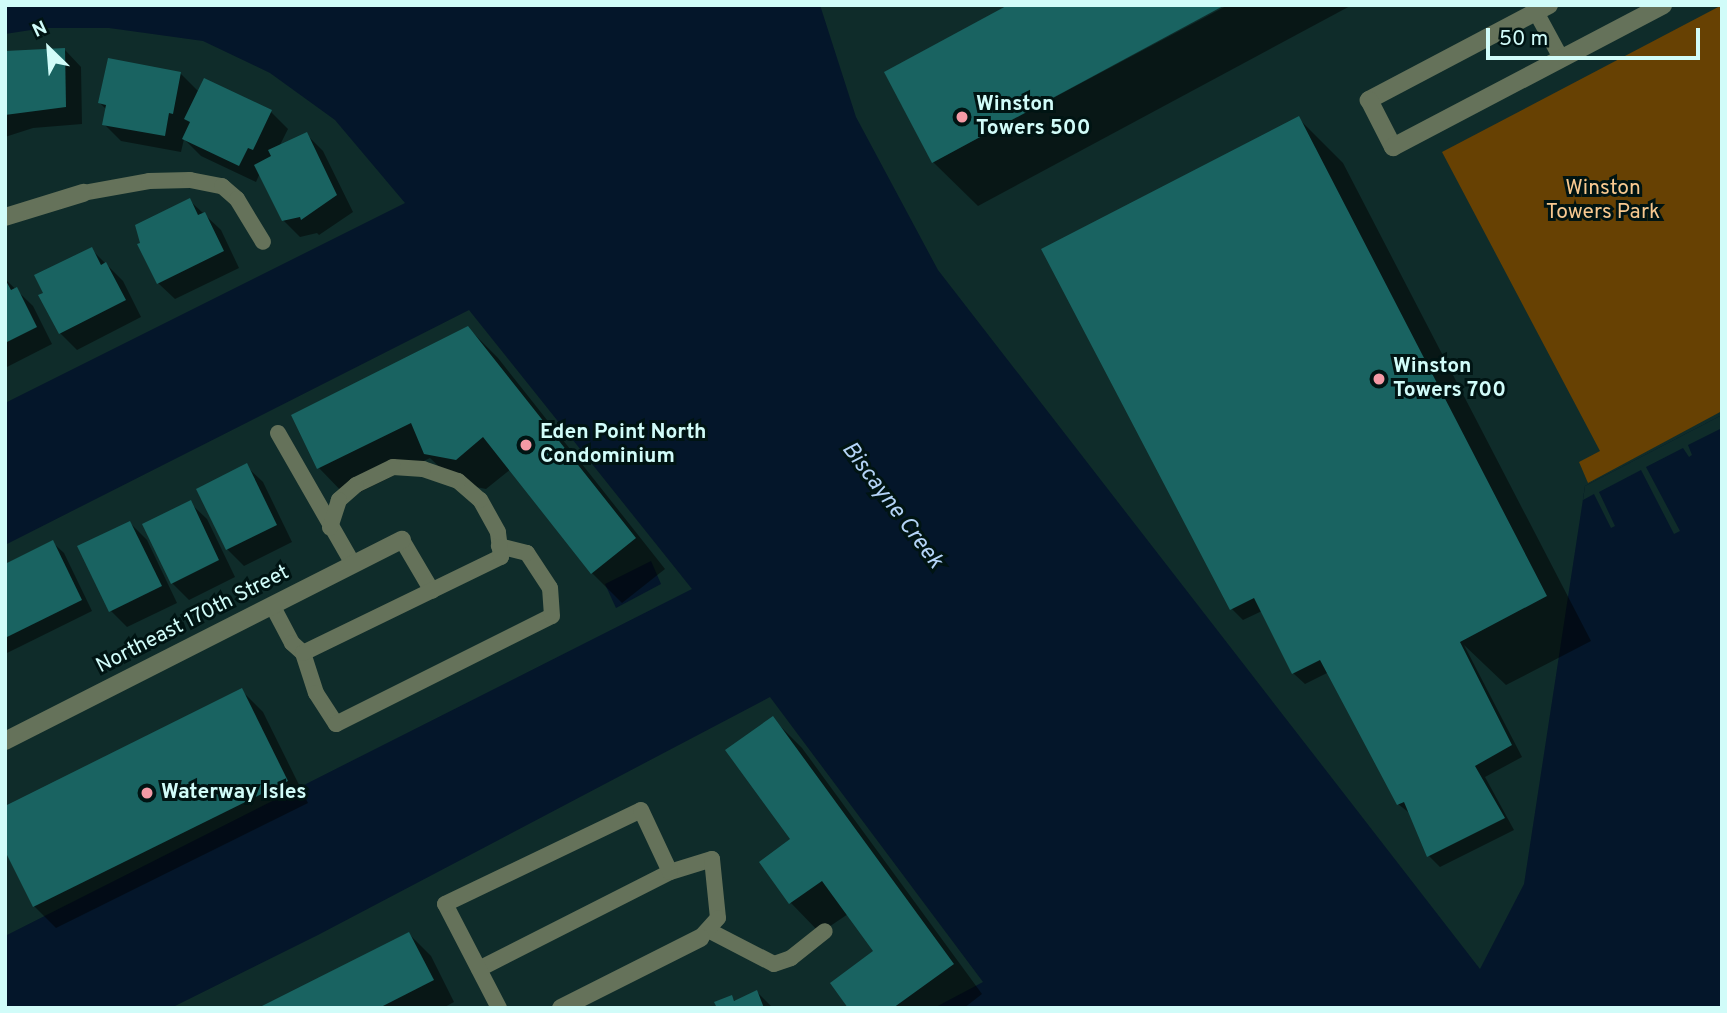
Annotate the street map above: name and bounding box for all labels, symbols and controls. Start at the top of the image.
north arrow [14,14,84,84]
scale bar [1489,14,1702,58]
text: N [29,16,51,44]
text: 50 m [1499,26,1548,53]
place label: Winston Towers 500 [976,92,1091,142]
marker: Winston Towers 500 [954,109,970,125]
park label: Winston Towers Park [1546,176,1660,226]
place label: Winston Towers 700 [1393,354,1506,404]
marker: Winston Towers 700 [1371,371,1387,387]
place label: Eden Point North Condominium [540,420,706,470]
marker: Eden Point North Condominium [518,437,534,453]
water label: Biscayne Creek [834,437,948,575]
street label: Northeast 170th Street [92,560,294,680]
place label: Waterway Isles [161,780,307,806]
marker: Waterway Isles [139,785,155,801]

